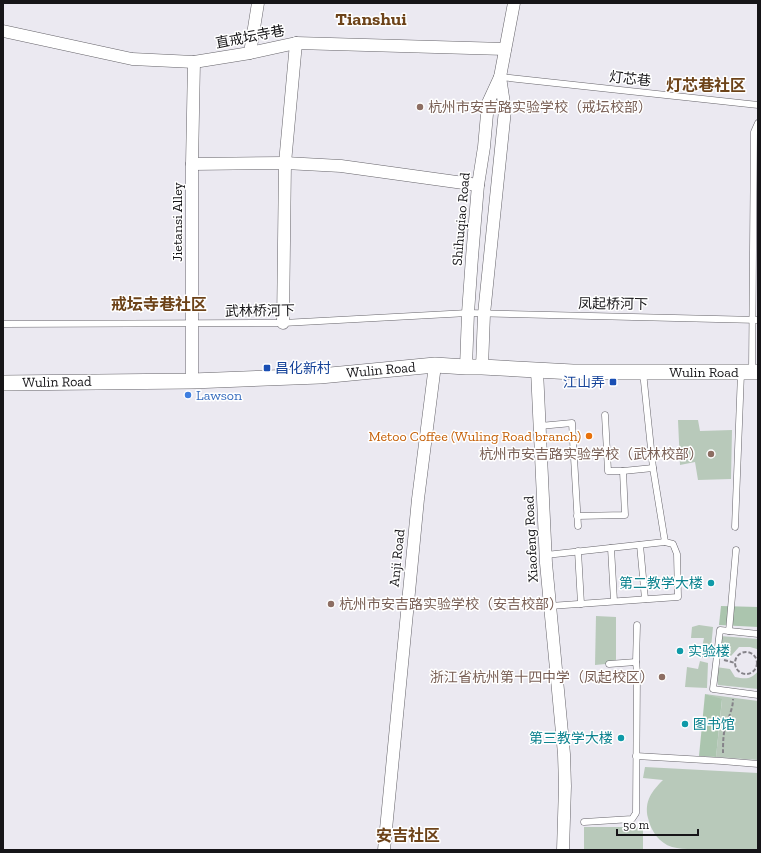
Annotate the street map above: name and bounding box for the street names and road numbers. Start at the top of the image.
street label: 直戒坛寺巷 [214,22,286,52]
street label: 灯芯巷 [608,68,652,90]
street label: Shihuqiao Road [448,171,474,266]
street label: Jietansi Alley [169,181,186,262]
street label: 凤起桥河下 [578,295,648,313]
street label: 武林桥河下 [225,302,295,320]
street label: Wulin Road [346,358,417,381]
street label: Wulin Road [669,364,739,381]
street label: Wulin Road [22,373,92,391]
street label: Xiaofeng Road [520,495,542,583]
street label: Anji Road [386,528,409,588]

